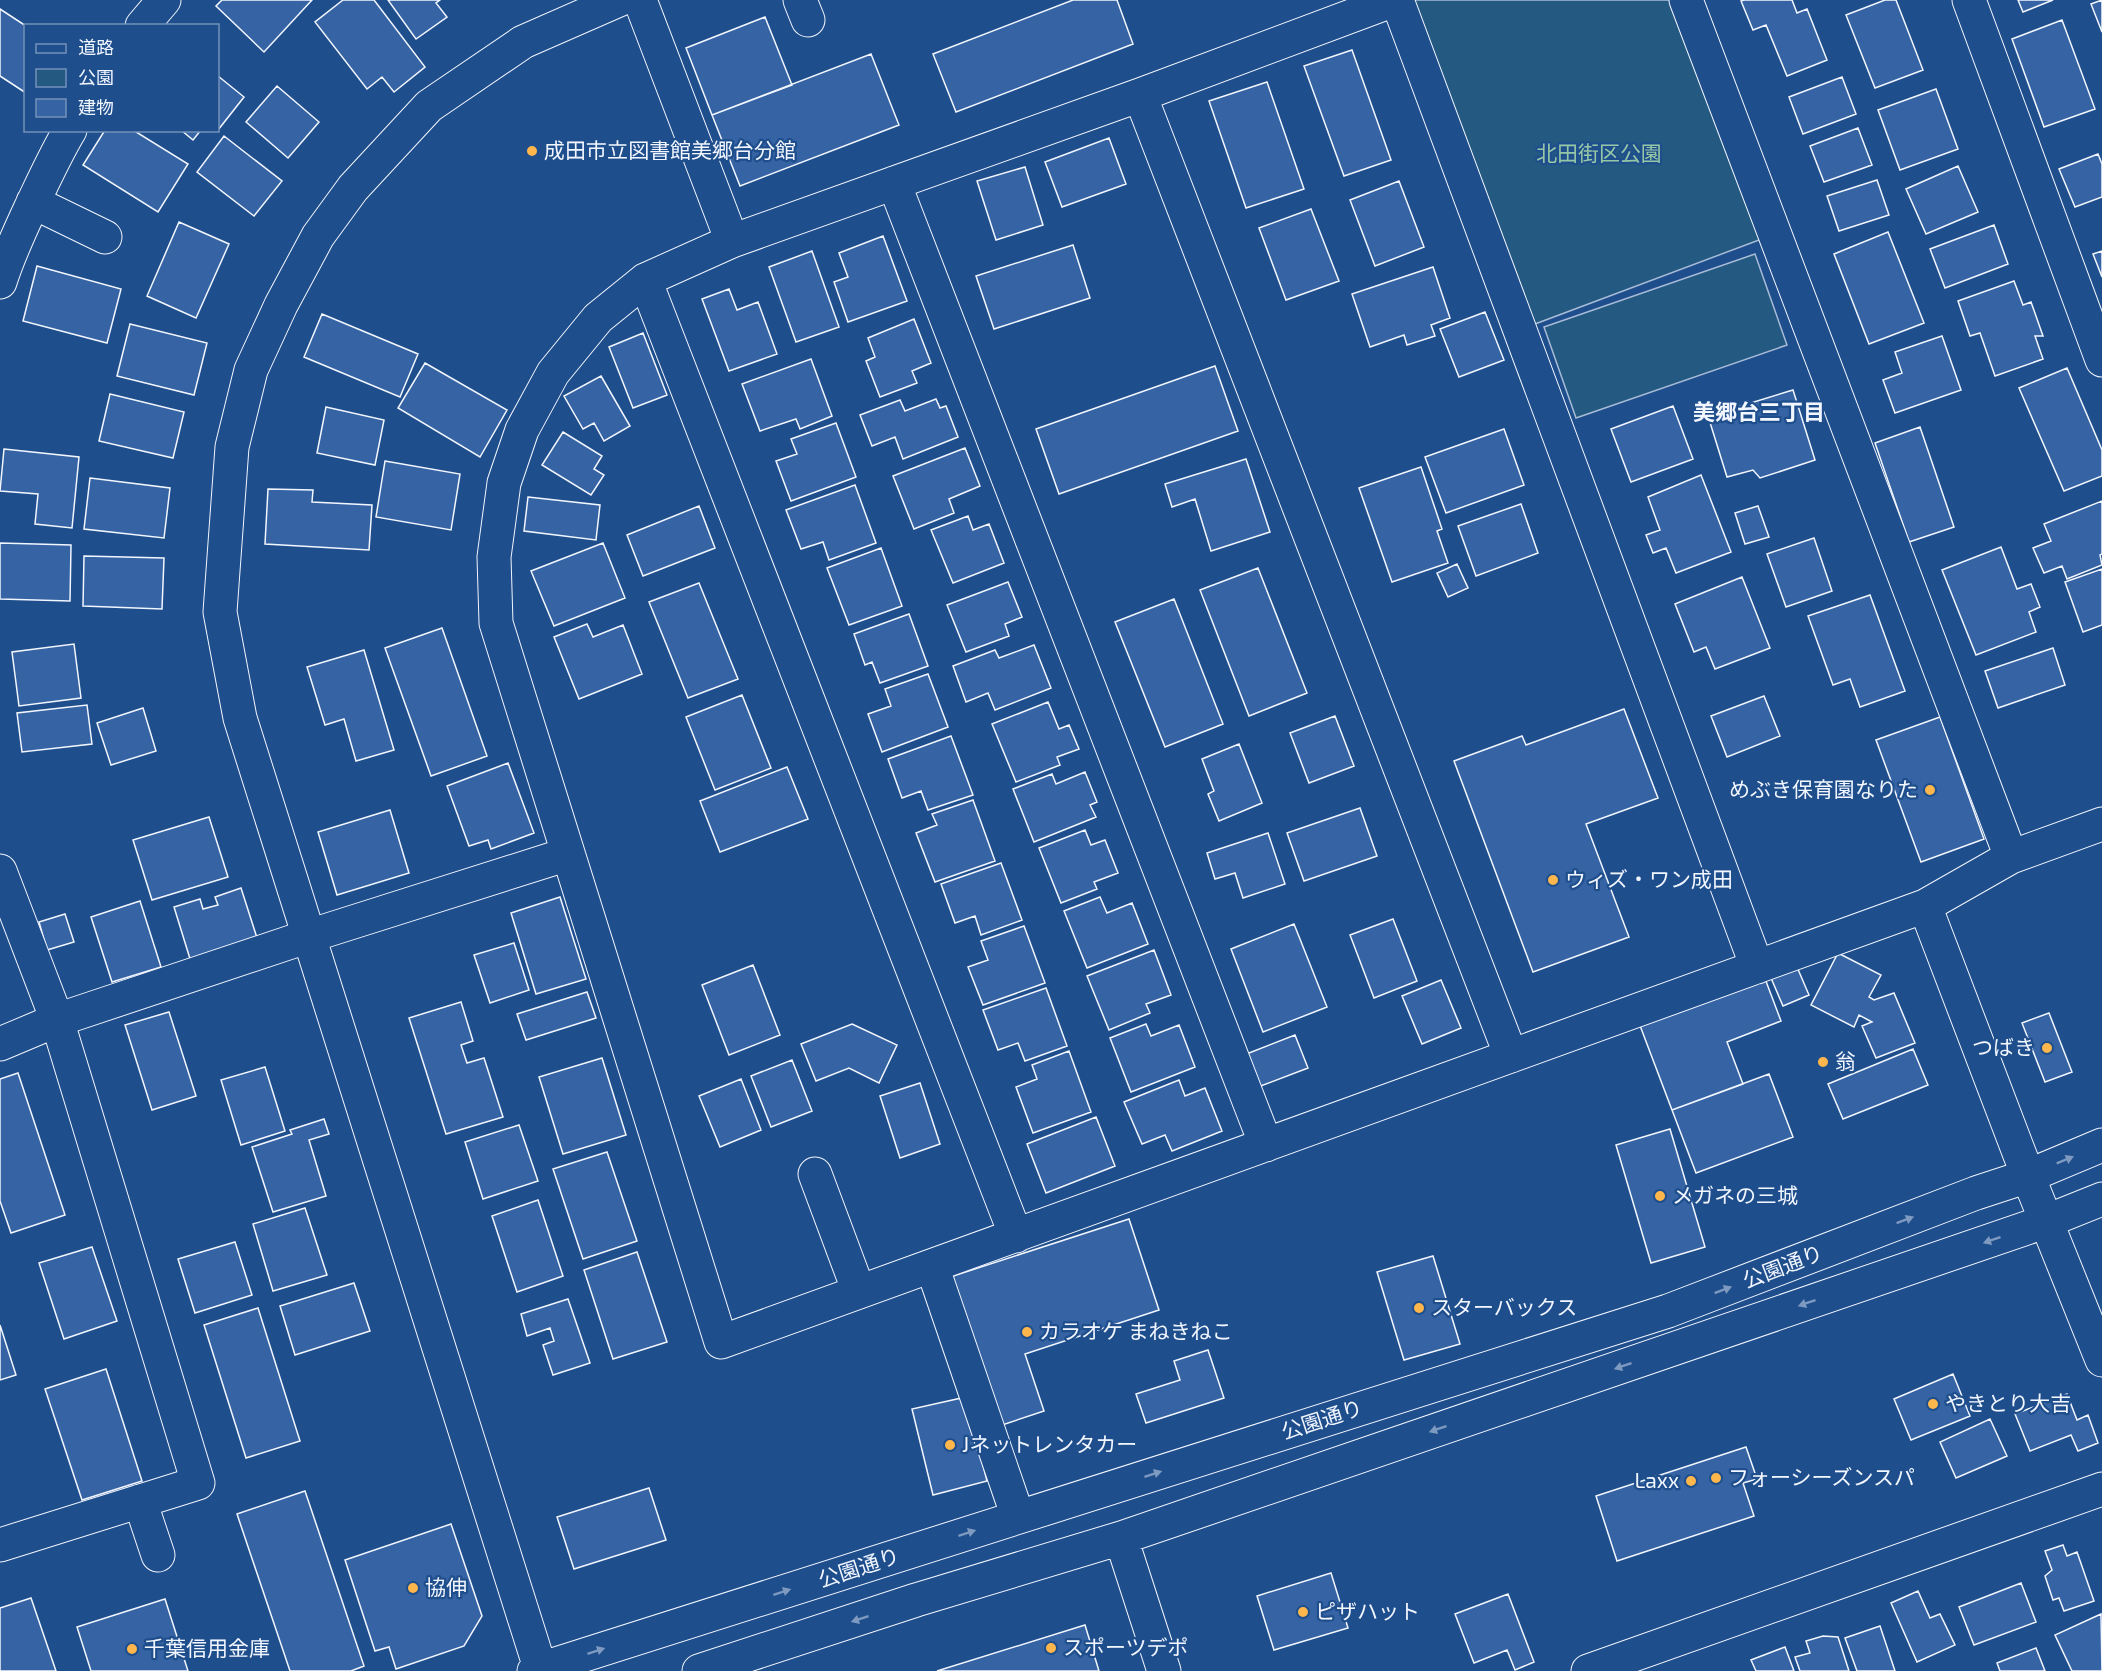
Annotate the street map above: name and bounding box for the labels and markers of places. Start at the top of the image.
place label: 成田市立図書館美郷台分館 [544,137,796,162]
marker: 成田市立図書館美郷台分館 [525,144,539,158]
place label: めぶき保育園なりた [1729,776,1918,801]
marker: めぶき保育園なりた [1923,783,1937,797]
place label: ウィズ・ワン成田 [1565,866,1733,891]
marker: ウィズ・ワン成田 [1546,873,1560,887]
place label: つばき [1972,1034,2035,1059]
marker: つばき [2040,1041,2054,1055]
place label: 翁 [1835,1048,1856,1073]
marker: 翁 [1816,1055,1830,1069]
place label: メガネの三城 [1672,1182,1798,1207]
marker: メガネの三城 [1653,1189,1667,1203]
place label: スターバックス [1431,1294,1577,1319]
marker: スターバックス [1412,1301,1426,1315]
place label: カラオケ まねきねこ [1039,1318,1233,1343]
marker: カラオケ まねきねこ [1020,1325,1034,1339]
place label: やきとり大吉 [1945,1390,2071,1415]
marker: やきとり大吉 [1926,1397,1940,1411]
place label: Jネットレンタカー [962,1431,1137,1456]
marker: Jネットレンタカー [943,1438,957,1452]
place label: フォーシーズンスパ [1728,1464,1915,1489]
place label: Laxx [1635,1467,1679,1492]
marker: フォーシーズンスパ [1709,1471,1723,1485]
marker: Laxx [1684,1474,1698,1488]
place label: 協伸 [425,1574,467,1599]
marker: 協伸 [406,1581,420,1595]
place label: ピザハット [1315,1598,1420,1623]
marker: ピザハット [1296,1605,1310,1619]
place label: スポーツデポ [1063,1634,1189,1659]
place label: 千葉信用金庫 [144,1635,270,1660]
marker: スポーツデポ [1044,1641,1058,1655]
marker: 千葉信用金庫 [125,1642,139,1656]

